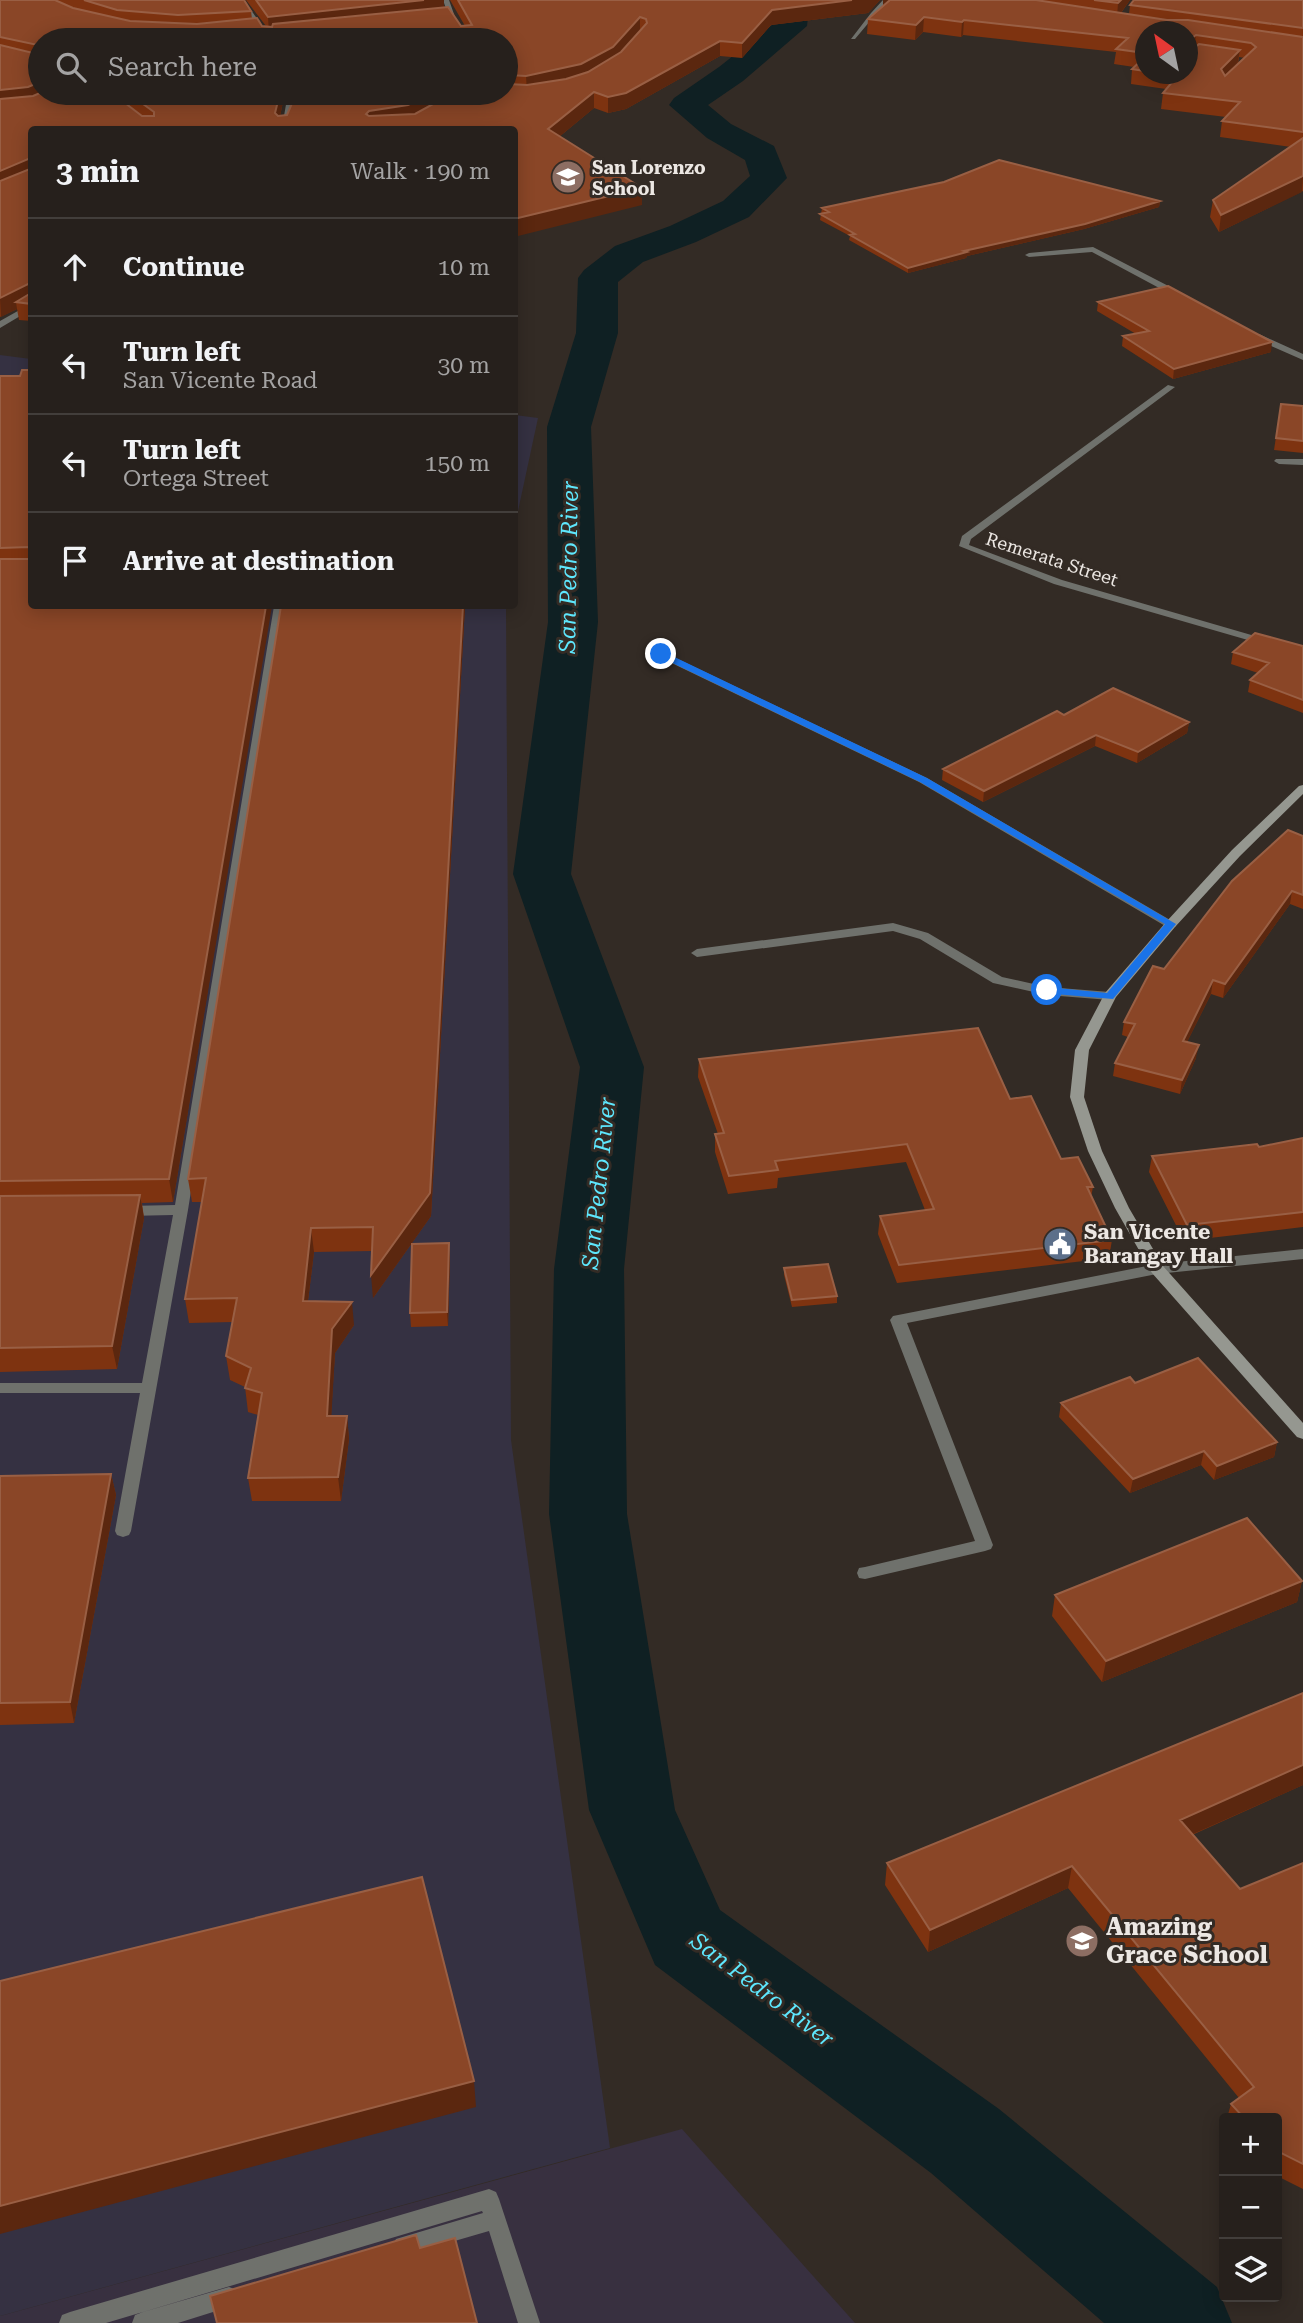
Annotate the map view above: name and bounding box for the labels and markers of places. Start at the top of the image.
place label: San Lorenzo School [592,157,706,199]
school or university icon: San Lorenzo School [549,158,587,196]
place label: San Vicente Barangay Hall [1084,1220,1233,1268]
public building icon: San Vicente Barangay Hall [1041,1225,1079,1263]
place label: Amazing Grace School [1106,1913,1268,1969]
school or university icon: Amazing Grace School [1063,1922,1101,1960]

